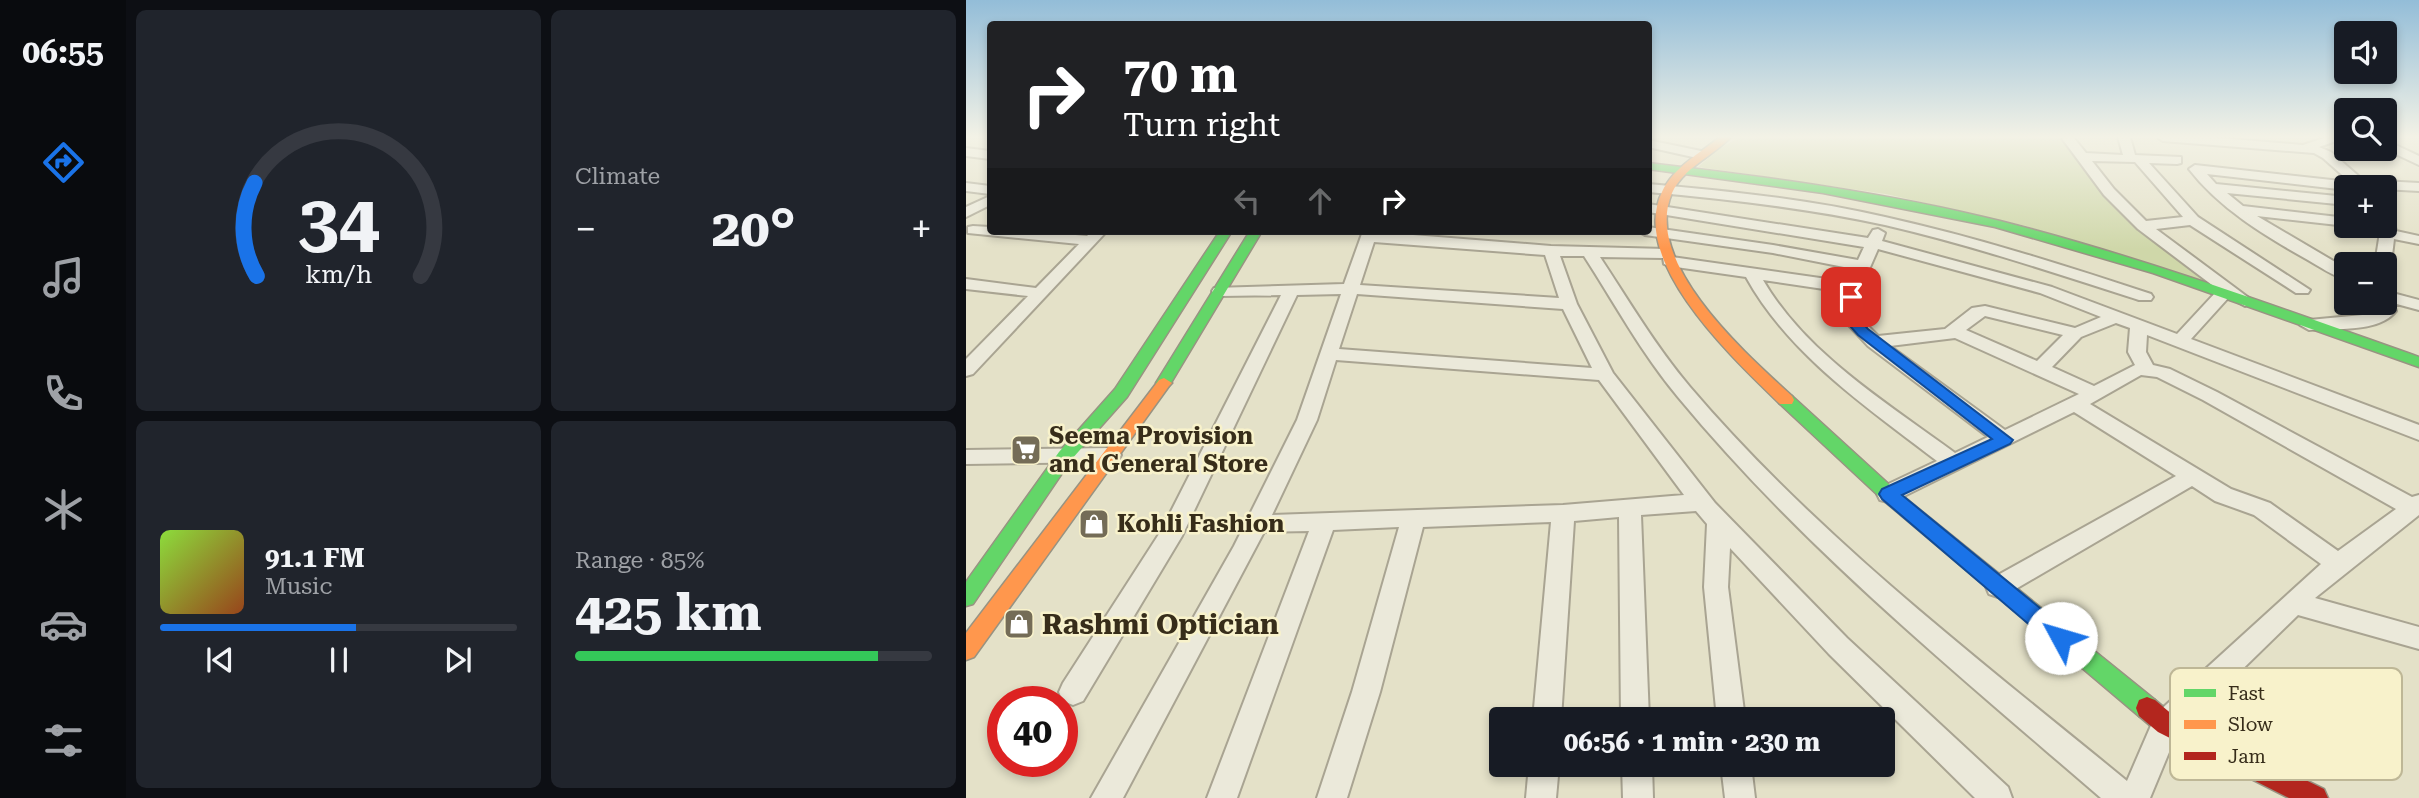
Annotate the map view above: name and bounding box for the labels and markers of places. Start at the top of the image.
pin [1821,267,1881,327]
place label: Seema Provision and General Store [1049,422,1268,478]
supermarket icon: Seema Provision and General Store [1009,433,1043,467]
shop icon: Kohli Fashion [1077,507,1111,541]
place label: Kohli Fashion [1117,510,1284,538]
shop icon: Rashmi Optician [1002,607,1036,641]
place label: Rashmi Optician [1042,608,1279,641]

